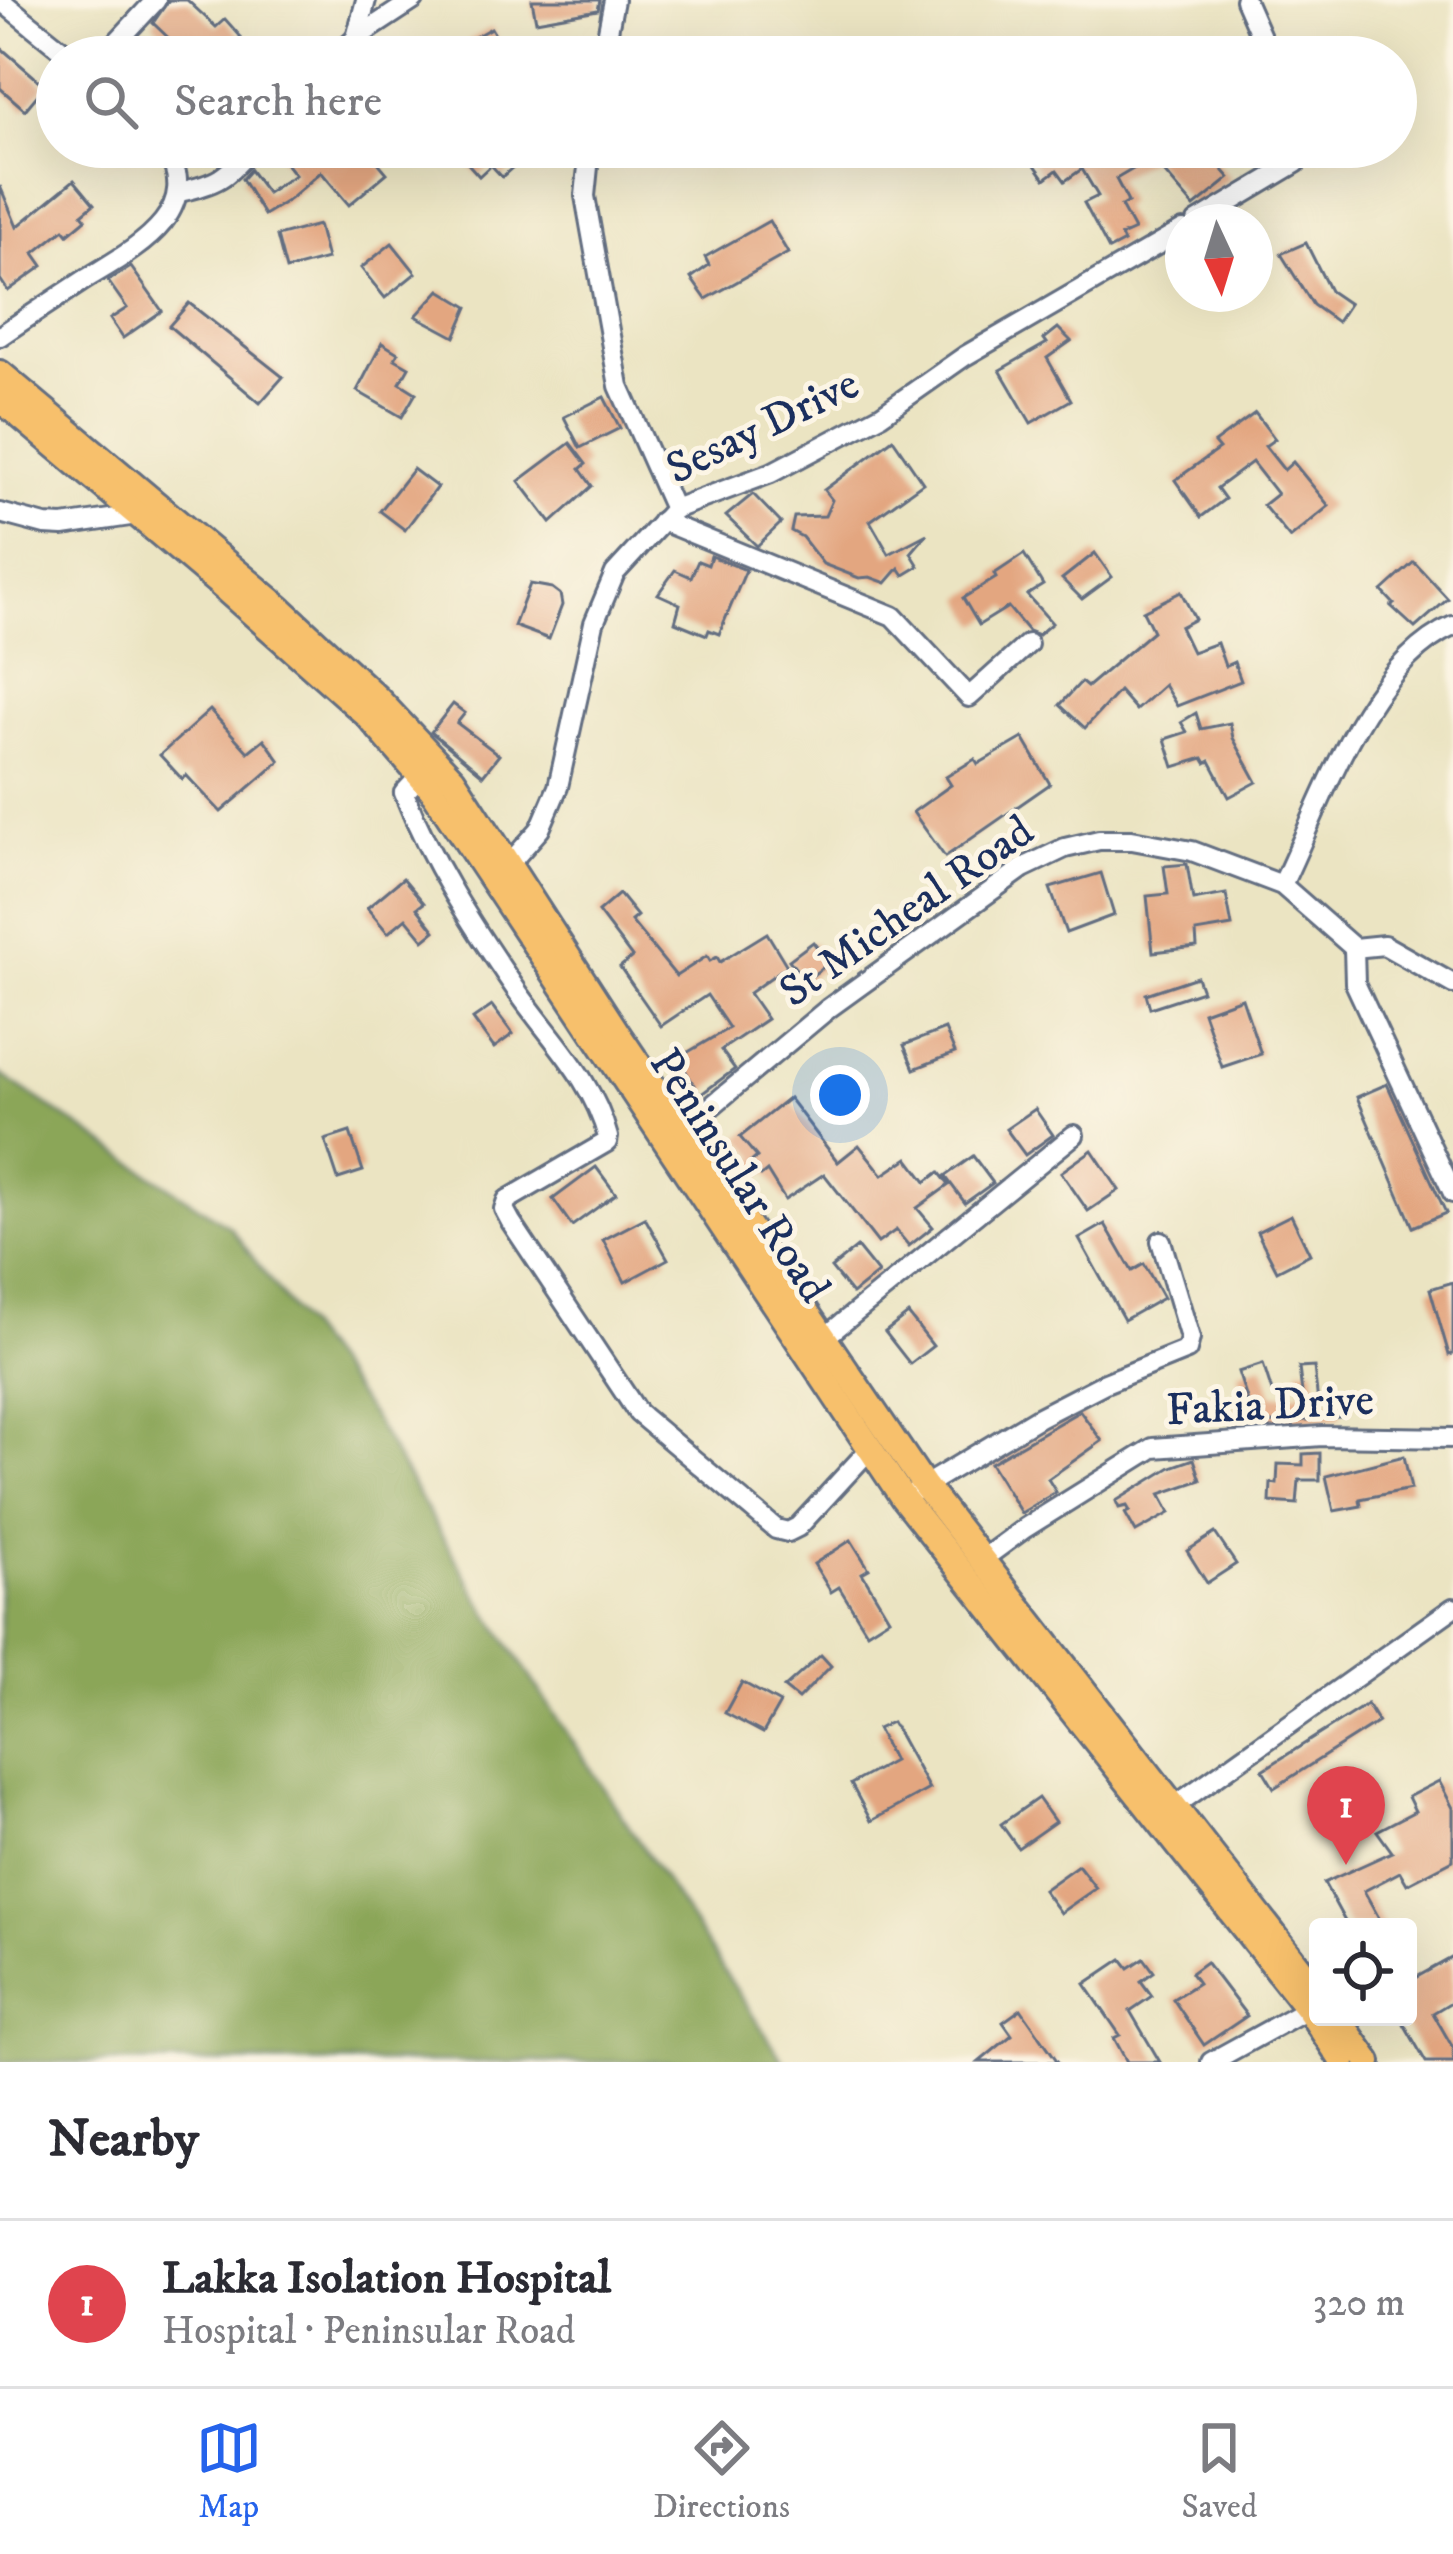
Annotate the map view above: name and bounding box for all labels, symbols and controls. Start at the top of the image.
search box [36,36,1417,168]
icon: search [78,69,144,135]
text: Search here [174,74,382,130]
north arrow [1165,204,1273,312]
street label: Sesay Drive [658,356,868,498]
street label: St Micheal Road [769,803,1045,1020]
street label: Peninsular Road [636,1038,842,1314]
your location [810,1065,870,1125]
street label: Fakia Drive [1165,1373,1375,1439]
pin: 1 [1307,1766,1385,1865]
map controls [1309,1918,1417,2026]
button: locate [1309,1918,1417,2026]
text: Nearby [48,2108,199,2172]
text: Lakka Isolation Hospital [162,2251,611,2307]
text: 1 [80,2279,94,2328]
text: 320 m [1313,2279,1405,2328]
text: Hospital · Peninsular Road [162,2307,575,2356]
tab: Map [196,2415,262,2528]
tab: Directions [653,2415,790,2528]
tab: Saved [1181,2415,1257,2528]

